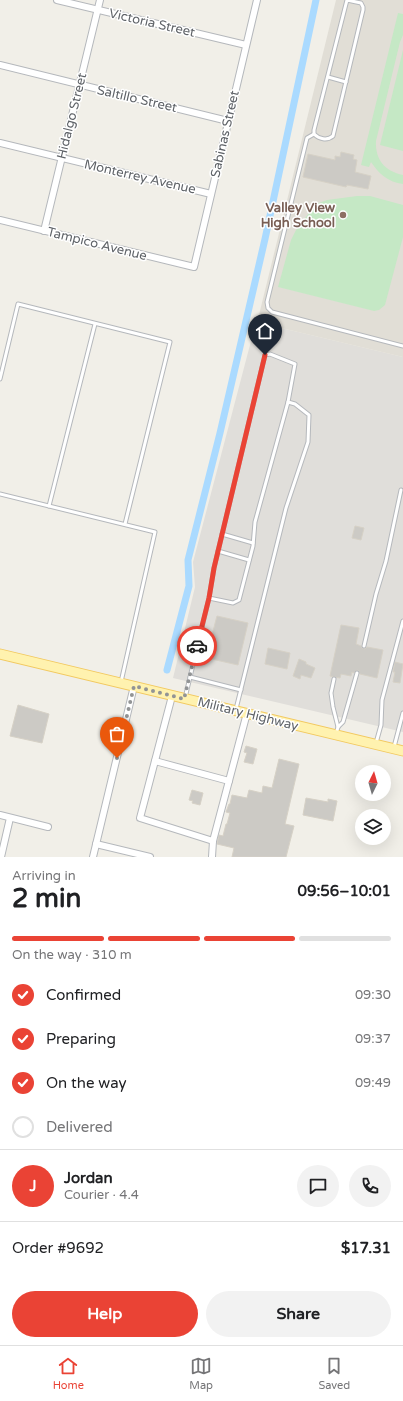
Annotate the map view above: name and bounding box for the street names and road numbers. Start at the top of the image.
street label: Victoria Street [107,5,197,41]
street label: Hidalgo Street [54,71,90,161]
street label: Saltillo Street [95,82,179,116]
street label: Sabinas Street [207,89,243,179]
street label: Monterrey Avenue [83,156,197,198]
street label: Tampico Avenue [45,224,149,264]
street label: Military Highway [196,694,300,734]

